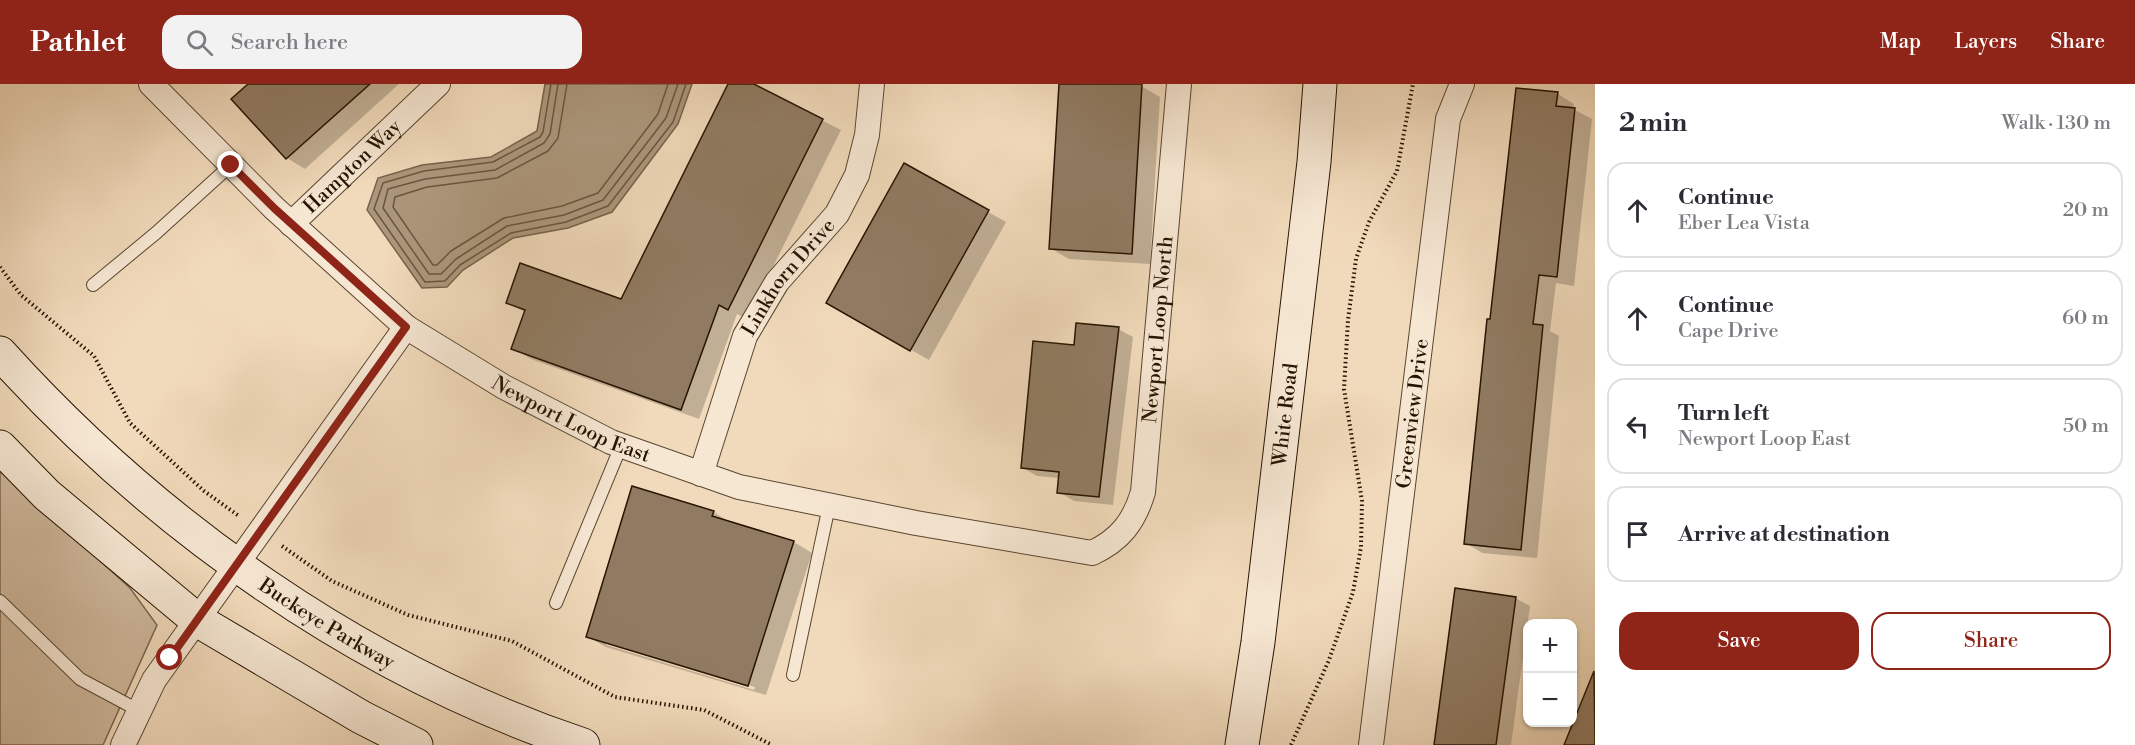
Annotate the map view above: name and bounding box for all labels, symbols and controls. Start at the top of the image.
search box [162,15,582,69]
text: Pathlet [30,25,126,60]
icon: search [183,26,216,59]
text: Search here [231,29,348,56]
text: Map [1880,29,1921,55]
text: Layers [1954,29,2017,55]
text: Share [2050,29,2105,55]
text: 2 min [1619,107,1687,139]
text: Walk · 130 m [2002,111,2111,136]
street label: Hampton Way [299,115,407,220]
route end [217,151,243,177]
text: Continue [1678,184,1774,211]
icon: ahead [1621,194,1654,227]
text: 20 m [2063,198,2109,223]
text: Eber Lea Vista [1678,211,1810,236]
street label: Linkhorn Drive [737,214,841,341]
street label: Newport Loop North [1138,235,1180,424]
text: Continue [1678,292,1774,319]
icon: ahead [1621,302,1654,335]
text: 60 m [2062,306,2109,331]
text: Cape Drive [1678,319,1779,344]
street label: Greenview Drive [1392,337,1435,490]
street label: White Road [1267,361,1305,469]
street label: Newport Loop East [487,371,653,469]
text: Turn left [1678,400,1769,427]
icon: left [1621,410,1654,443]
text: 50 m [2063,414,2109,439]
text: Newport Loop East [1678,427,1851,452]
icon: arrive [1621,518,1654,551]
text: Arrive at destination [1678,521,1890,548]
street label: Buckeye Parkway [253,573,399,675]
button: Save [1619,612,1859,670]
button: Share [1871,612,2111,670]
map controls [1523,619,1577,727]
button: + [1523,619,1577,673]
route start [156,644,182,670]
button: − [1523,673,1577,727]

